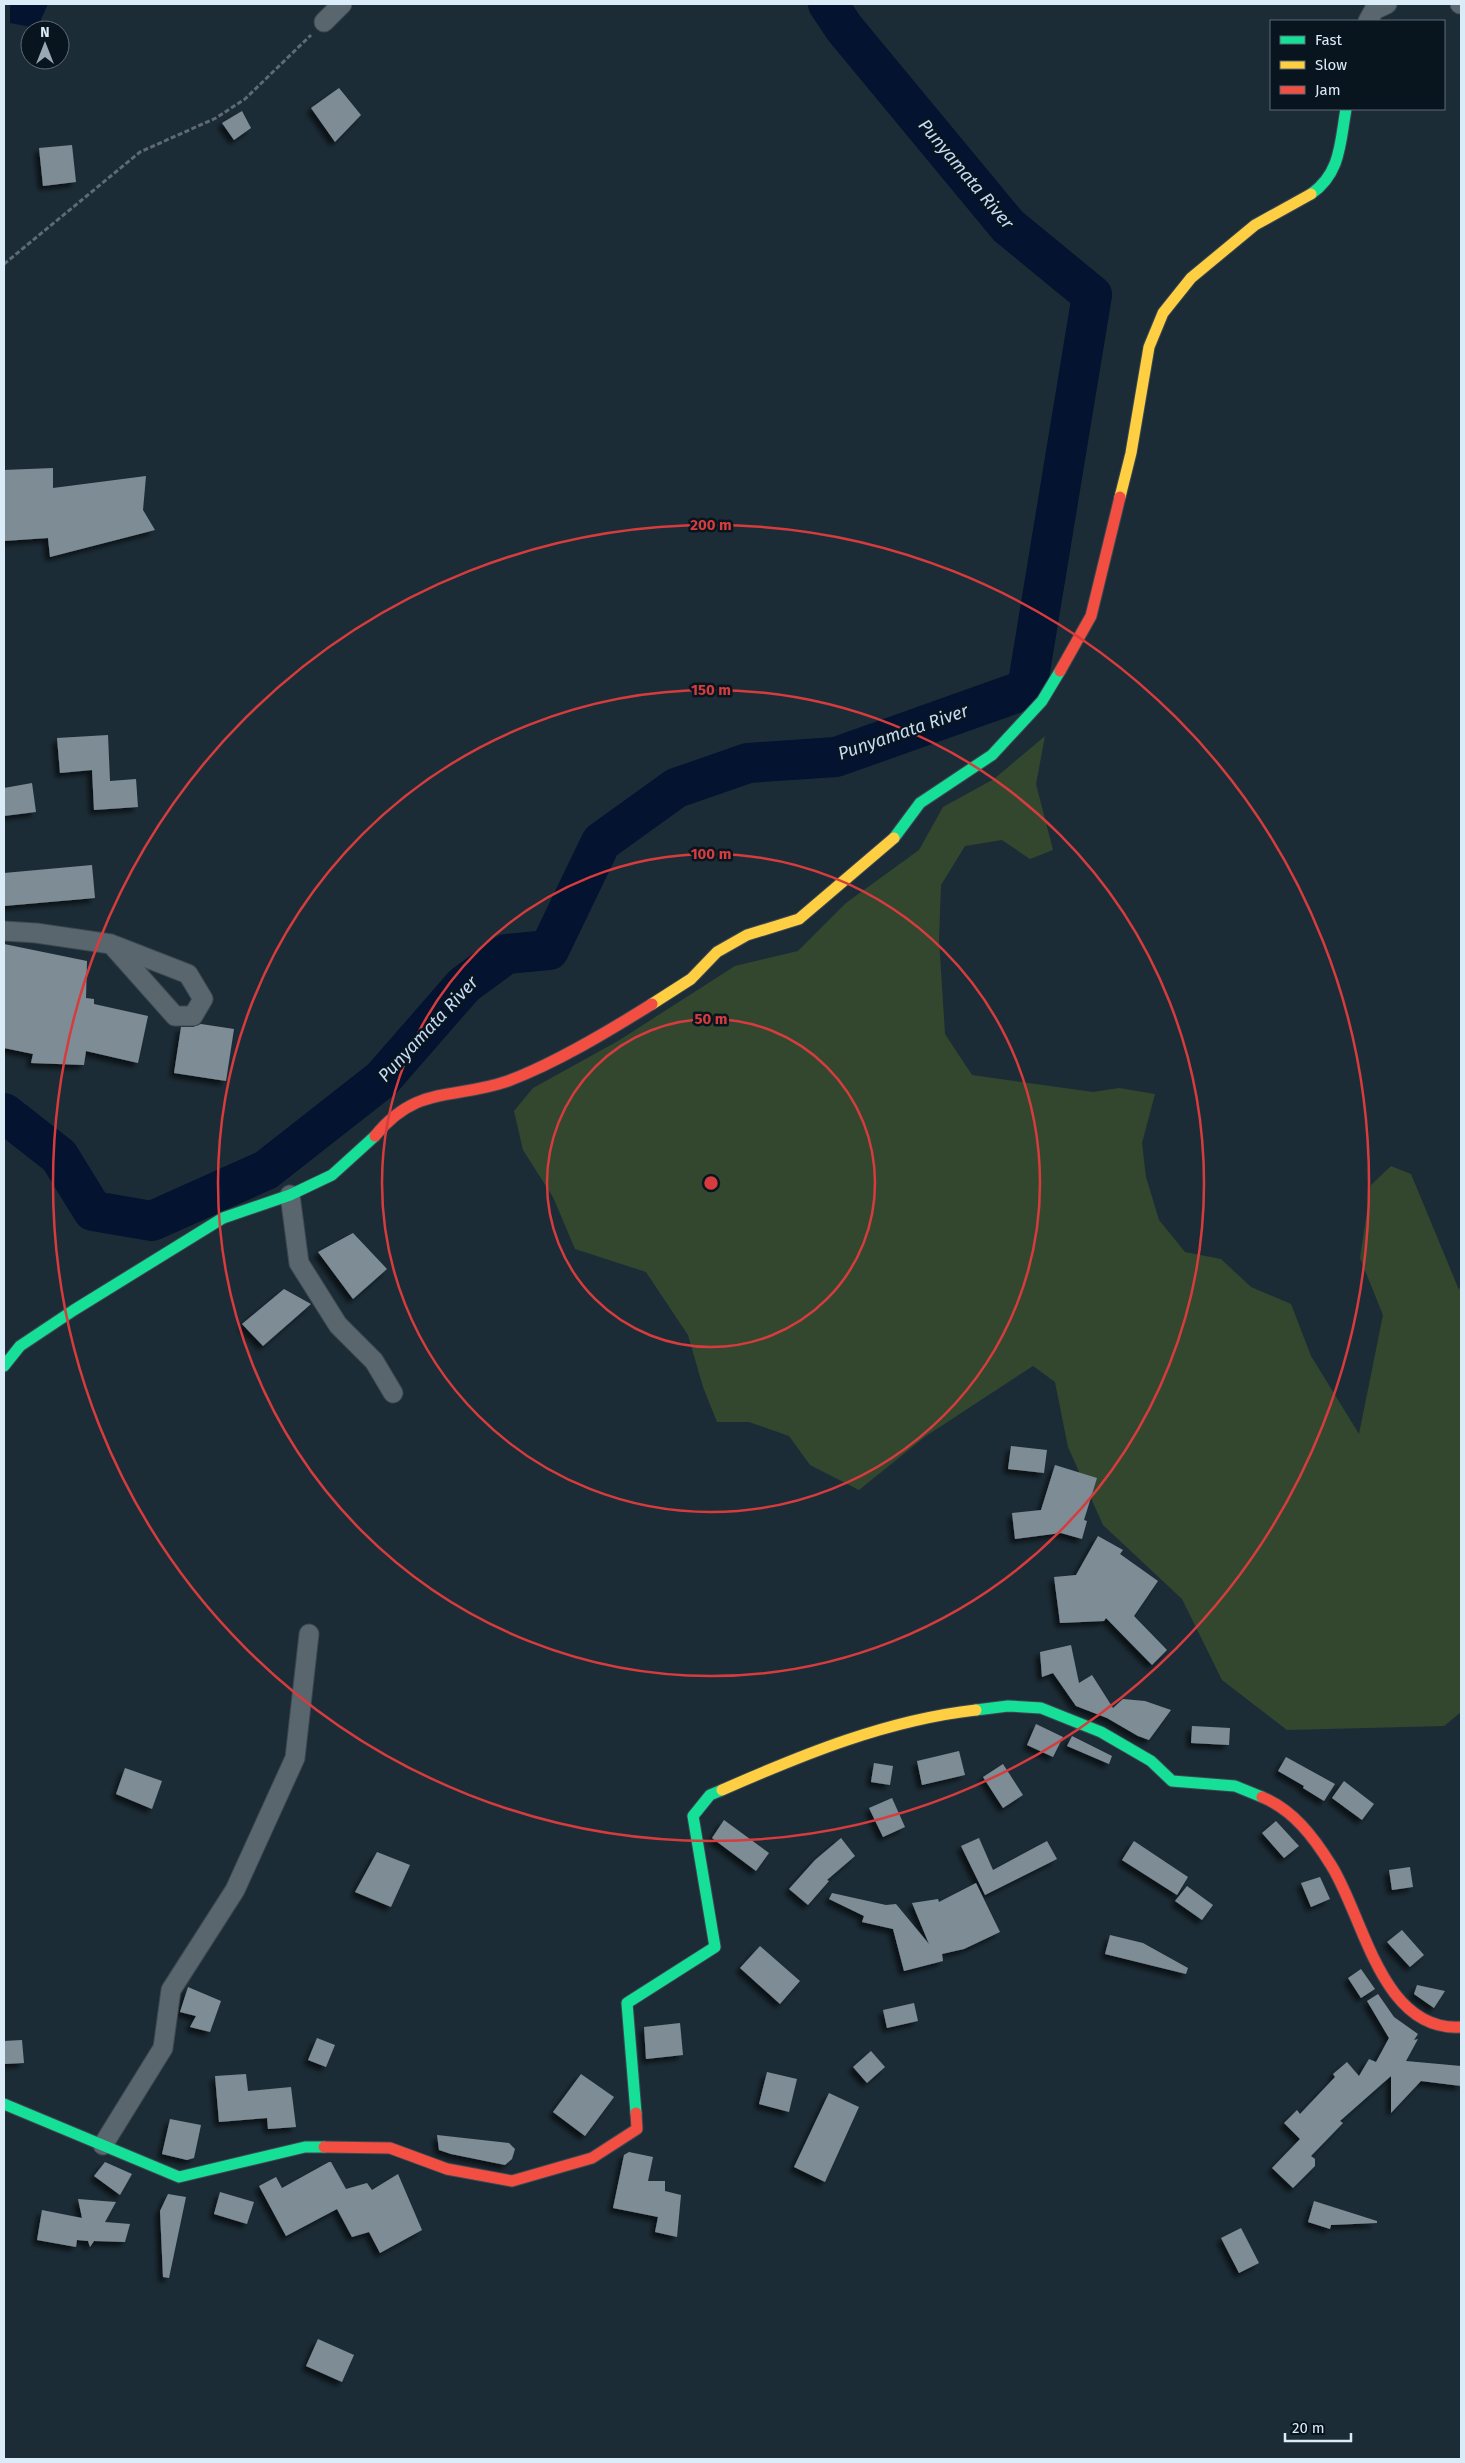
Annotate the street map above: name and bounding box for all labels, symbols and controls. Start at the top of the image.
north arrow [20,20,70,70]
legend [1270,20,1445,110]
text: N [40,24,50,41]
text: Fast [1315,31,1342,49]
text: Slow [1315,56,1347,74]
text: Jam [1315,81,1341,99]
water label: Punyamata River [914,115,1019,234]
text: 200 m [690,516,732,534]
text: 150 m [691,681,731,699]
water label: Punyamata River [835,699,972,765]
text: 100 m [691,845,731,863]
water label: Punyamata River [373,971,483,1086]
text: 50 m [694,1010,728,1028]
centre of rings [702,1174,720,1192]
scale bar [1285,2410,1351,2442]
text: 20 m [1292,2419,1325,2437]

